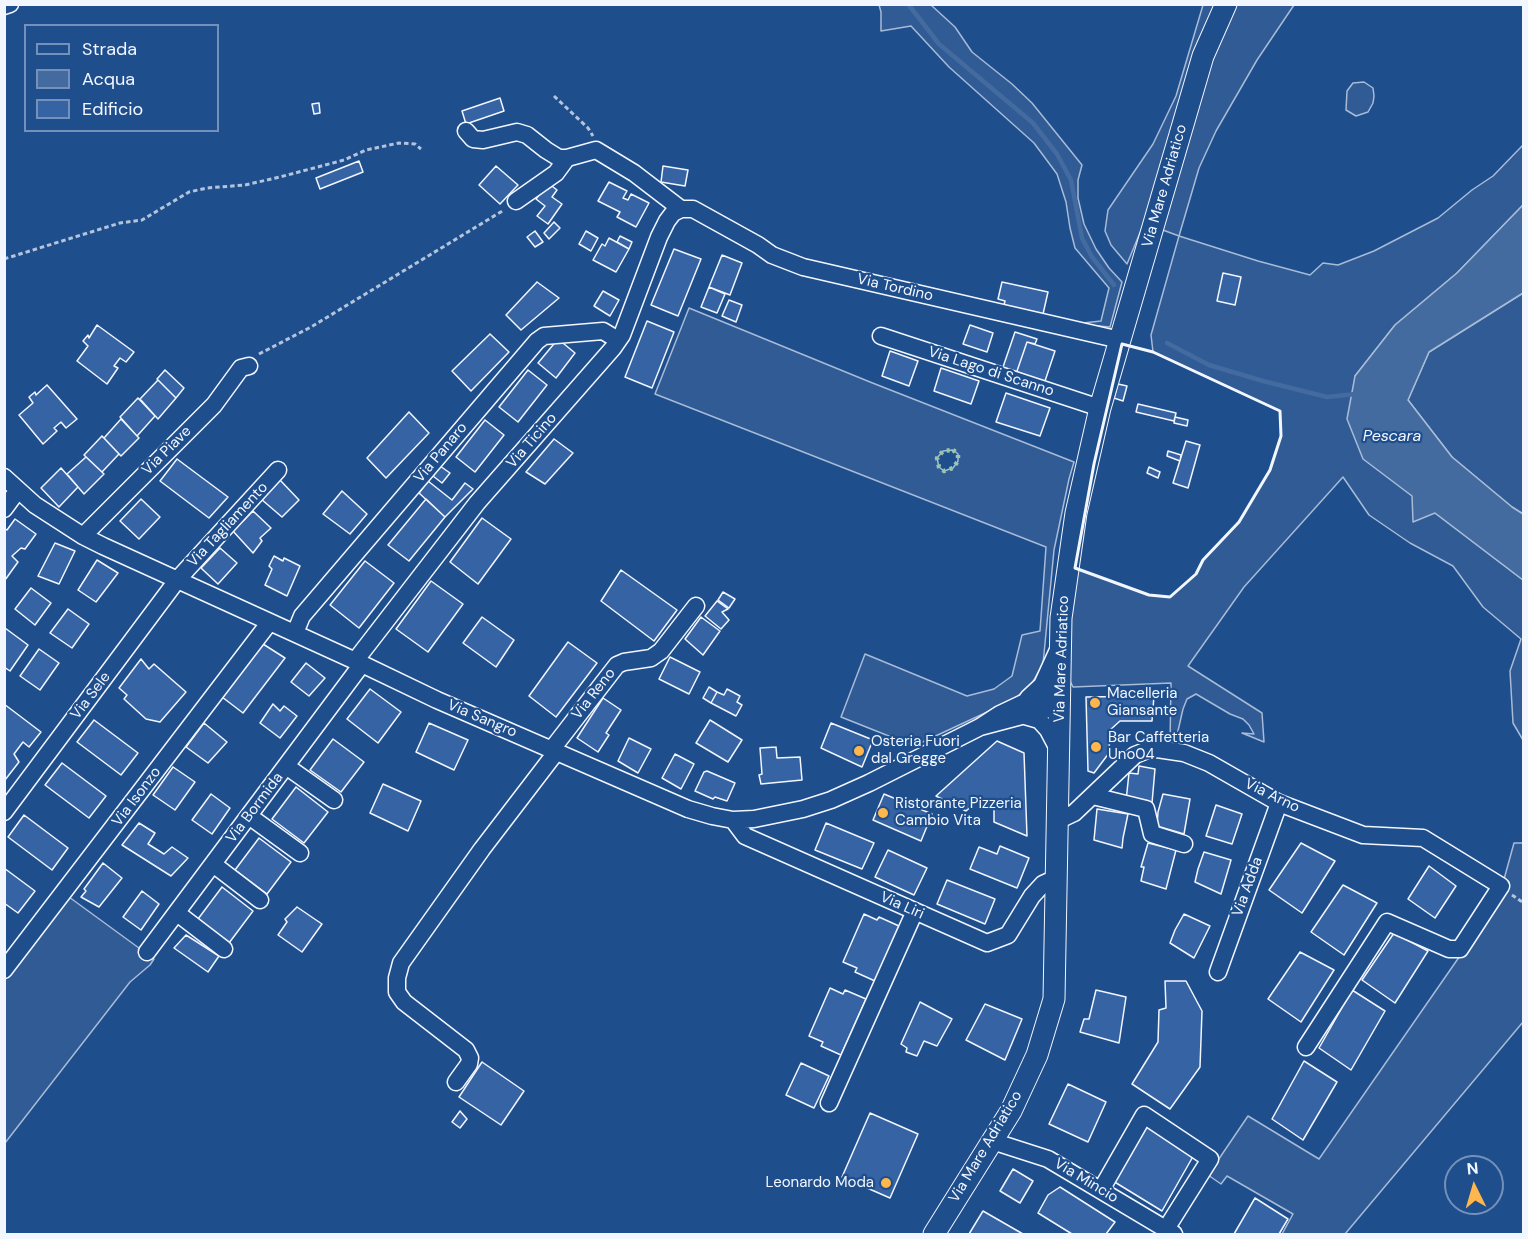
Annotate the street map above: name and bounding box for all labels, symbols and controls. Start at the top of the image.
legend [24,24,219,132]
text: Strada [82,37,137,61]
text: Acqua [82,67,135,91]
text: Edificio [82,97,143,121]
street label: Via Mare Adriatico [1139,122,1191,250]
street label: Via Tordino [855,271,935,305]
street label: Via Lago di Scanno [926,343,1056,401]
street label: Via Ticino [503,410,561,472]
street label: Via Panaro [411,419,471,487]
street label: Via Piave [139,423,195,479]
water label: Pescara [1363,427,1421,447]
street label: Via Tagliamento [184,479,272,571]
street label: Via Mare Adriatico [1051,595,1073,723]
street label: Via Reno [568,665,620,723]
street label: Via Sele [67,669,115,723]
place label: Macelleria Giansante [1107,685,1177,720]
street label: Via Sangro [445,696,519,742]
marker: Macelleria Giansante [1088,696,1102,710]
place label: Bar Caffetteria Uno04 [1108,729,1209,764]
place label: Osteria Fuori dal Gregge [871,733,960,768]
marker: Bar Caffetteria Uno04 [1089,740,1103,754]
marker: Osteria Fuori dal Gregge [852,744,866,758]
street label: Via Isonzo [109,764,165,830]
street label: Via Bormida [223,769,287,847]
street label: Via Arno [1242,775,1302,817]
place label: Ristorante Pizzeria Cambio Vita [895,795,1022,830]
marker: Ristorante Pizzeria Cambio Vita [876,806,890,820]
street label: Via Adda [1229,855,1267,919]
street label: Via Liri [877,888,927,924]
street label: Via Mare Adriatico [945,1088,1027,1206]
street label: Via Mincio [1051,1155,1121,1207]
north arrow [1444,1155,1504,1215]
text: N [1466,1158,1479,1180]
place label: Leonardo Moda [766,1174,874,1192]
marker: Leonardo Moda [879,1176,893,1190]

